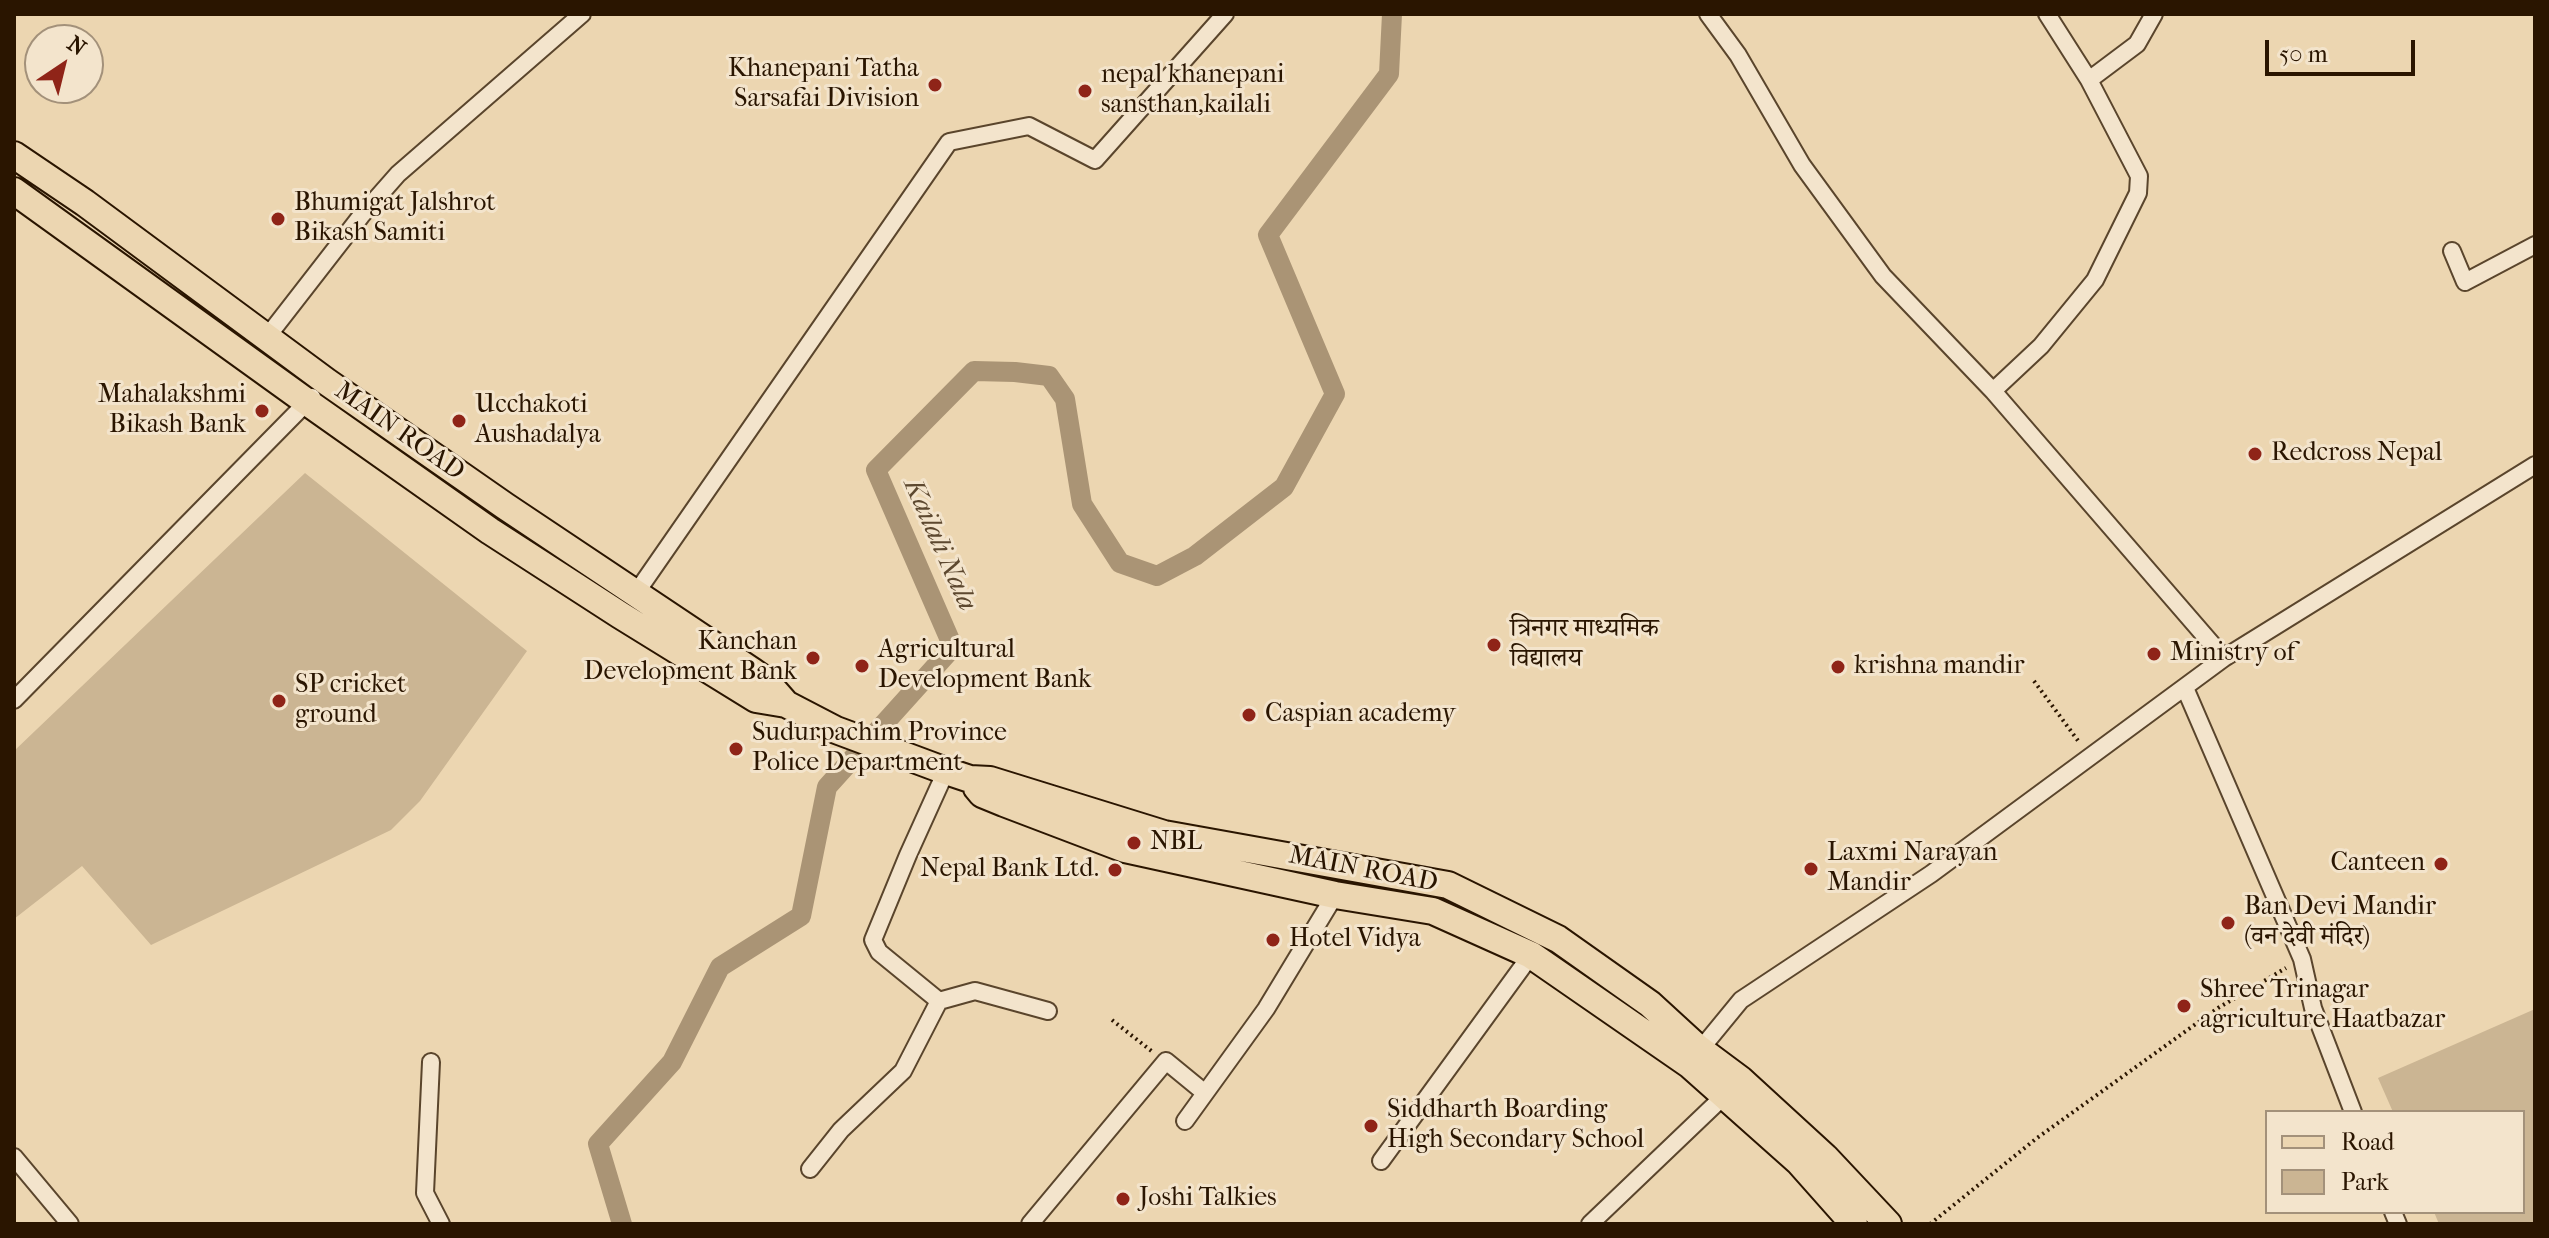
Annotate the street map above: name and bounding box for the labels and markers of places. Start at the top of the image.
place label: Khanepani Tatha Sarsafai Division [728,54,919,116]
place label: nepal khanepani sansthan,kailali [1101,60,1284,122]
marker: Khanepani Tatha Sarsafai Division [926,76,944,94]
marker: nepal khanepani sansthan,kailali [1076,82,1094,100]
place label: Bhumigat Jalshrot Bikash Samiti [294,188,496,250]
marker: Bhumigat Jalshrot Bikash Samiti [269,210,287,228]
place label: Mahalakshmi Bikash Bank [98,380,246,442]
place label: Ucchakoti Aushadalya [475,390,601,452]
marker: Mahalakshmi Bikash Bank [253,402,271,420]
marker: Ucchakoti Aushadalya [450,412,468,430]
place label: Redcross Nepal [2271,438,2442,470]
marker: Redcross Nepal [2246,445,2264,463]
place label: त्रिनगर माध्यमिक विद्यालय [1510,614,1659,676]
place label: Kanchan Development Bank [584,627,797,688]
place label: Agricultural Development Bank [878,635,1091,696]
marker: त्रिनगर माध्यमिक विद्यालय [1485,636,1503,654]
place label: Ministry of [2170,638,2295,670]
marker: Ministry of [2145,645,2163,663]
marker: Kanchan Development Bank [804,649,822,667]
place label: krishna mandir [1854,651,2025,683]
marker: Agricultural Development Bank [853,657,871,675]
marker: krishna mandir [1829,658,1847,676]
place label: SP cricket ground [295,670,406,732]
marker: SP cricket ground [270,692,288,710]
place label: Caspian academy [1265,699,1456,731]
marker: Caspian academy [1240,706,1258,724]
place label: Sudurpachim Province Police Department [752,718,1007,780]
marker: Sudurpachim Province Police Department [727,740,745,758]
place label: NBL [1150,827,1202,859]
marker: NBL [1125,834,1143,852]
place label: Laxmi Narayan Mandir [1827,838,1998,900]
place label: Canteen [2330,848,2425,880]
place label: Nepal Bank Ltd. [920,854,1099,886]
marker: Canteen [2432,855,2450,873]
marker: Laxmi Narayan Mandir [1802,860,1820,878]
marker: Nepal Bank Ltd. [1106,861,1124,879]
place label: Ban Devi Mandir (वन देवी मंदिर) [2244,892,2436,954]
marker: Ban Devi Mandir (वन देवी मंदिर) [2219,914,2237,932]
place label: Hotel Vidya [1289,924,1421,956]
marker: Hotel Vidya [1264,931,1282,949]
place label: Shree Trinagar agriculture Haatbazar [2200,975,2445,1036]
marker: Shree Trinagar agriculture Haatbazar [2175,997,2193,1015]
place label: Siddharth Boarding High Secondary School [1387,1095,1644,1156]
marker: Siddharth Boarding High Secondary School [1362,1117,1380,1135]
place label: Joshi Talkies [1139,1183,1277,1215]
marker: Joshi Talkies [1114,1190,1132,1208]

